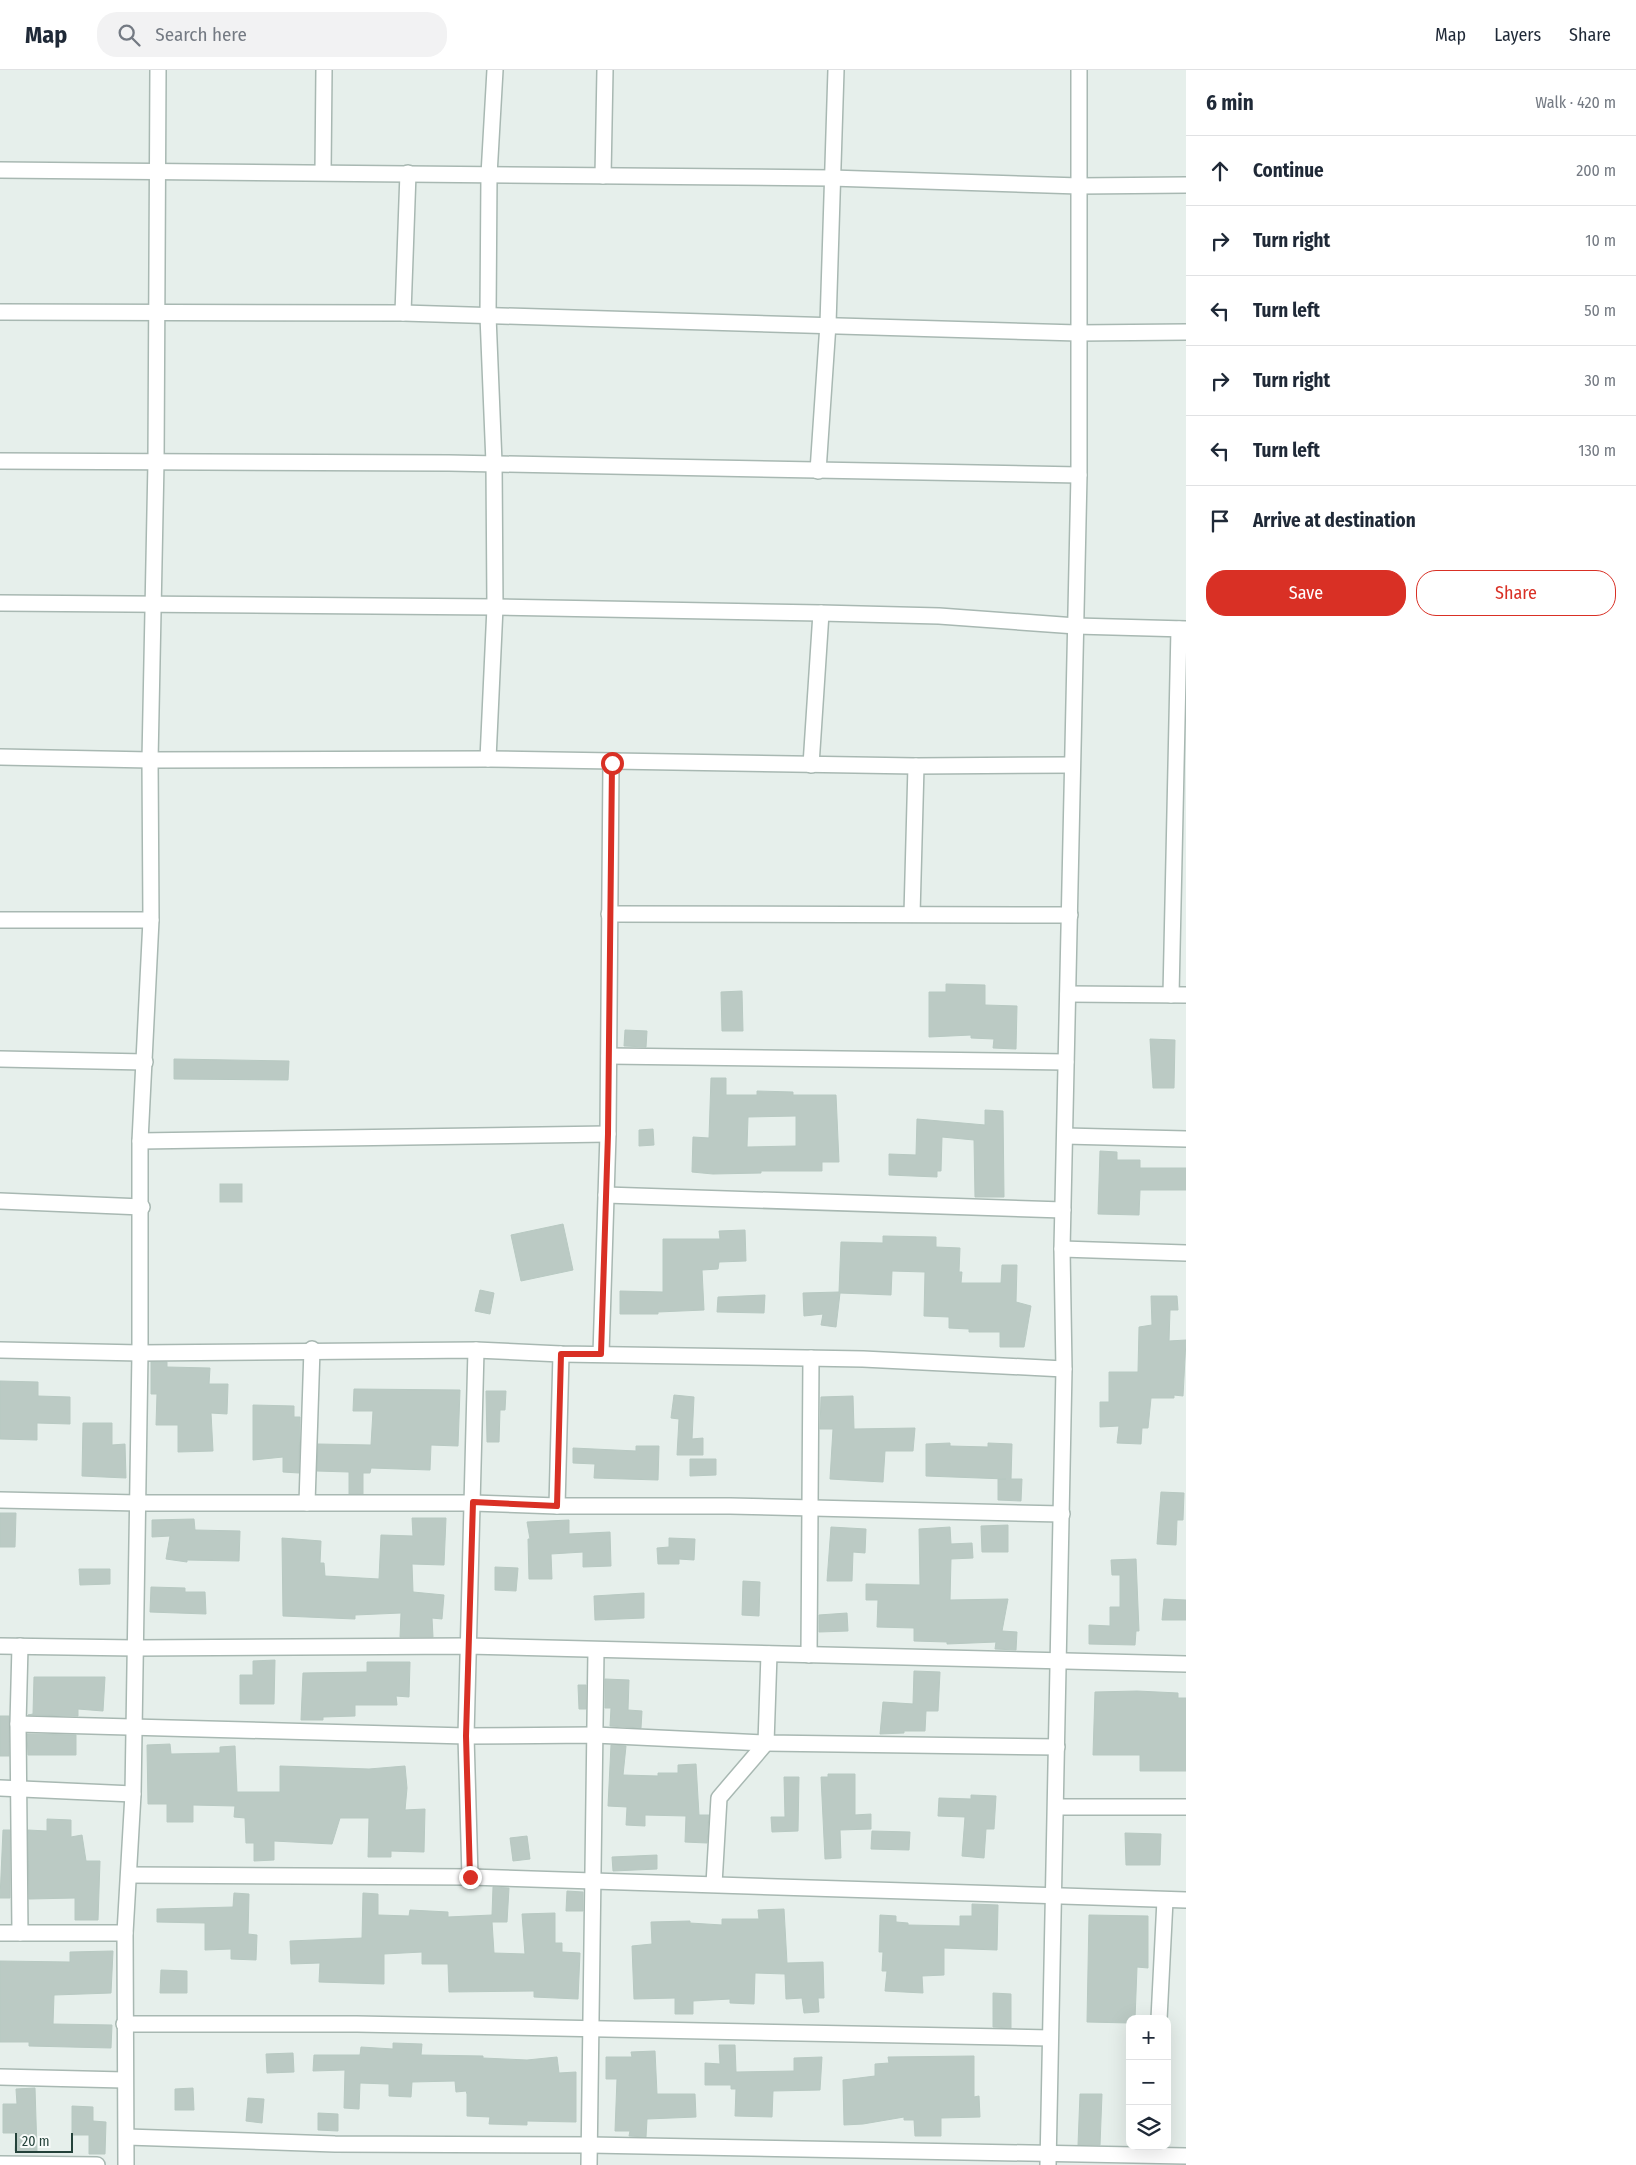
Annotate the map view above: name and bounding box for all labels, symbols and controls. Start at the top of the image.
search box [97,12,447,57]
text: Map [25,21,67,49]
icon: search [115,21,143,49]
text: Search here [155,23,247,46]
text: Map [1435,24,1466,46]
text: Layers [1494,24,1541,46]
text: Share [1569,24,1611,46]
text: 6 min [1206,90,1254,116]
text: Walk · 420 m [1535,93,1616,112]
icon: ahead [1206,157,1234,185]
text: Continue [1253,159,1324,182]
text: 200 m [1576,161,1616,180]
icon: right [1206,227,1234,255]
text: Turn right [1253,229,1330,252]
text: 10 m [1585,231,1616,250]
icon: left [1206,297,1234,325]
text: Turn left [1253,299,1320,322]
text: 50 m [1584,301,1616,320]
icon: right [1206,367,1234,395]
text: Turn right [1253,369,1330,392]
text: 30 m [1584,371,1616,390]
icon: left [1206,437,1234,465]
text: Turn left [1253,439,1320,462]
text: 130 m [1578,441,1616,460]
icon: arrive [1206,507,1234,535]
text: Arrive at destination [1253,509,1416,532]
button: Save [1206,570,1406,616]
button: Share [1416,570,1616,616]
route start [601,752,624,775]
route end [459,1866,482,1889]
map controls [1126,2015,1171,2150]
button: + [1126,2015,1171,2060]
button: − [1126,2060,1171,2105]
button: layers [1126,2105,1171,2150]
scale bar [15,2130,72,2153]
text: 20 m [22,2133,50,2150]

